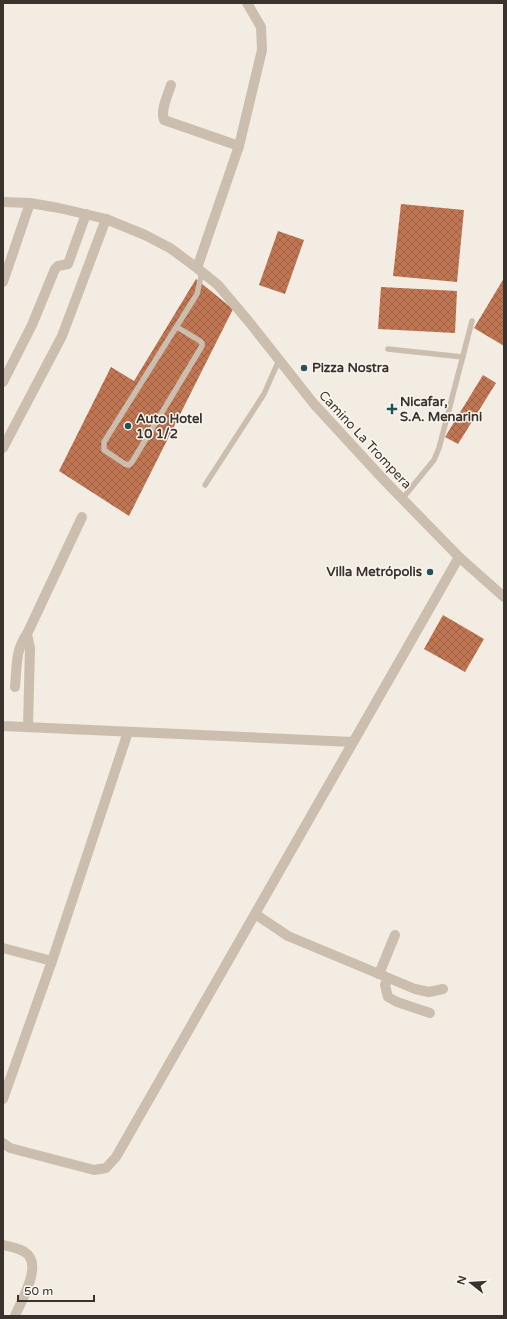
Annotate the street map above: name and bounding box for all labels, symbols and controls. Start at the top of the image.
place label: Pizza Nostra [312,360,389,376]
marker: Pizza Nostra [299,363,309,373]
street label: Camino La Trompera [315,388,415,492]
place label: Nicafar, S.A. Menarini [400,394,482,425]
marker: Nicafar, S.A. Menarini [387,404,397,414]
place label: Auto Hotel 10 1/2 [136,411,203,442]
marker: Auto Hotel 10 1/2 [123,421,133,431]
place label: Villa Metrópolis [327,564,422,580]
marker: Villa Metrópolis [425,567,435,577]
north arrow [451,1263,491,1303]
text: N [454,1274,469,1286]
scale bar [18,1277,94,1303]
text: 50 m [24,1284,53,1298]

